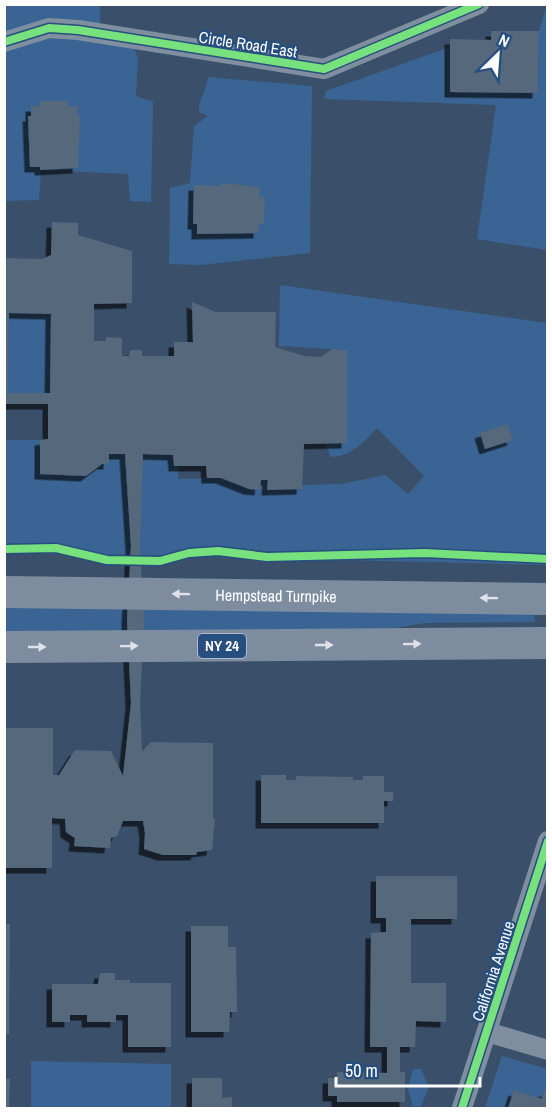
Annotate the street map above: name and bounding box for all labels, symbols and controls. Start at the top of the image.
north arrow [468,24,528,84]
street label: Circle Road East [197,25,299,63]
text: N [495,28,513,52]
street label: Hempstead Turnpike [215,584,337,607]
one-way arrow [172,589,191,599]
one-way arrow [480,593,499,603]
road number: NY 24 [198,634,246,658]
one-way arrow [403,639,422,649]
one-way arrow [314,640,333,650]
one-way arrow [119,641,138,651]
one-way arrow [28,642,47,652]
street label: California Avenue [466,918,520,1024]
scale bar [336,1050,480,1088]
text: 50 m [345,1058,378,1083]

